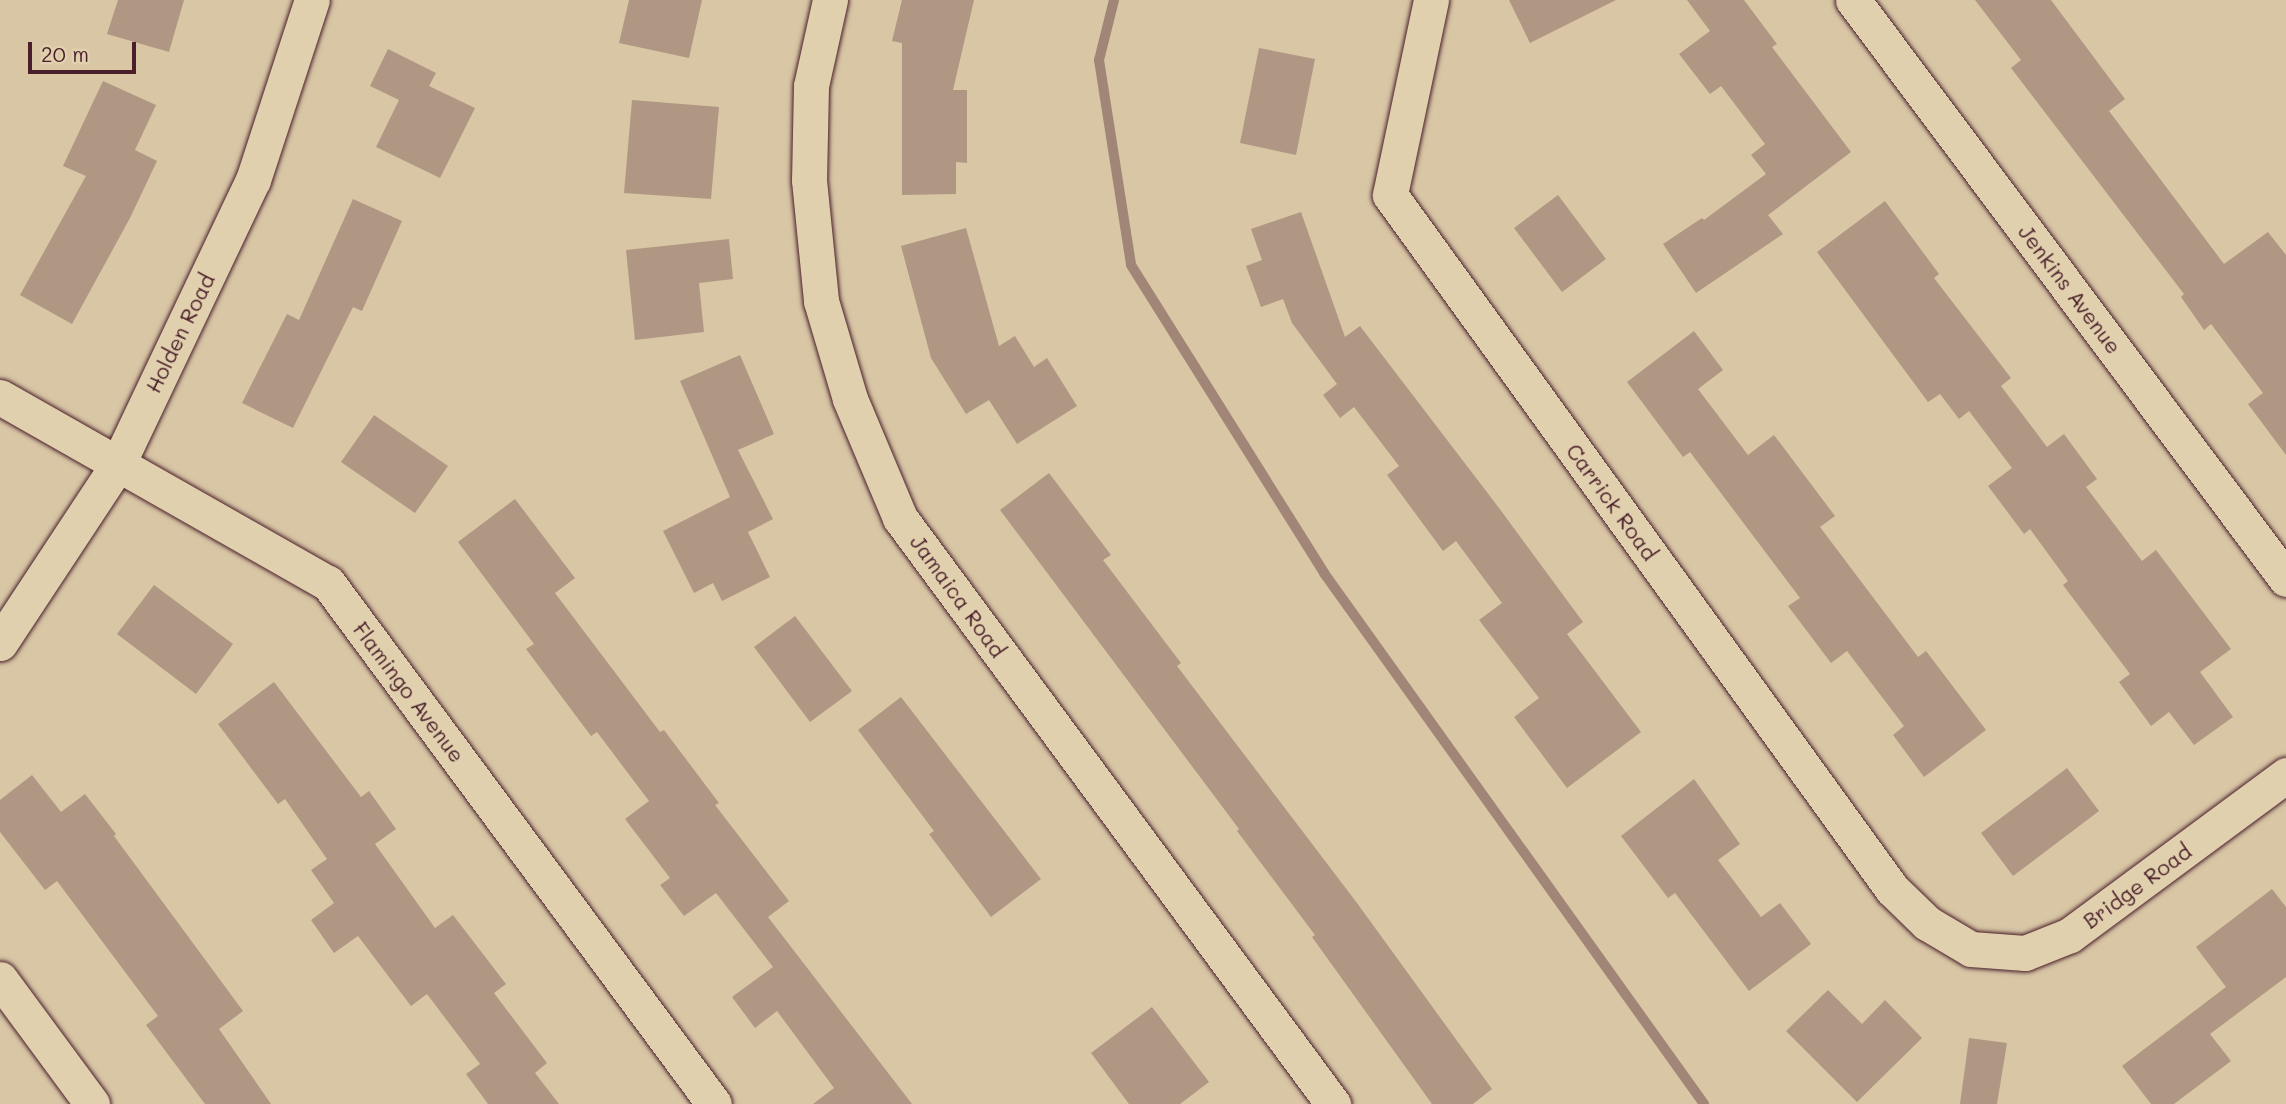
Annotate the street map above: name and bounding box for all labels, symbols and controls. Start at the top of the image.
scale bar [32,28,140,72]
text: 20 m [41,40,89,67]
street label: Jenkins Avenue [2013,220,2127,358]
street label: Holden Road [140,269,220,397]
street label: Carrick Road [1561,439,1663,565]
street label: Jamaica Road [905,530,1011,662]
street label: Flamingo Avenue [348,617,470,767]
street label: Bridge Road [2078,838,2196,934]

